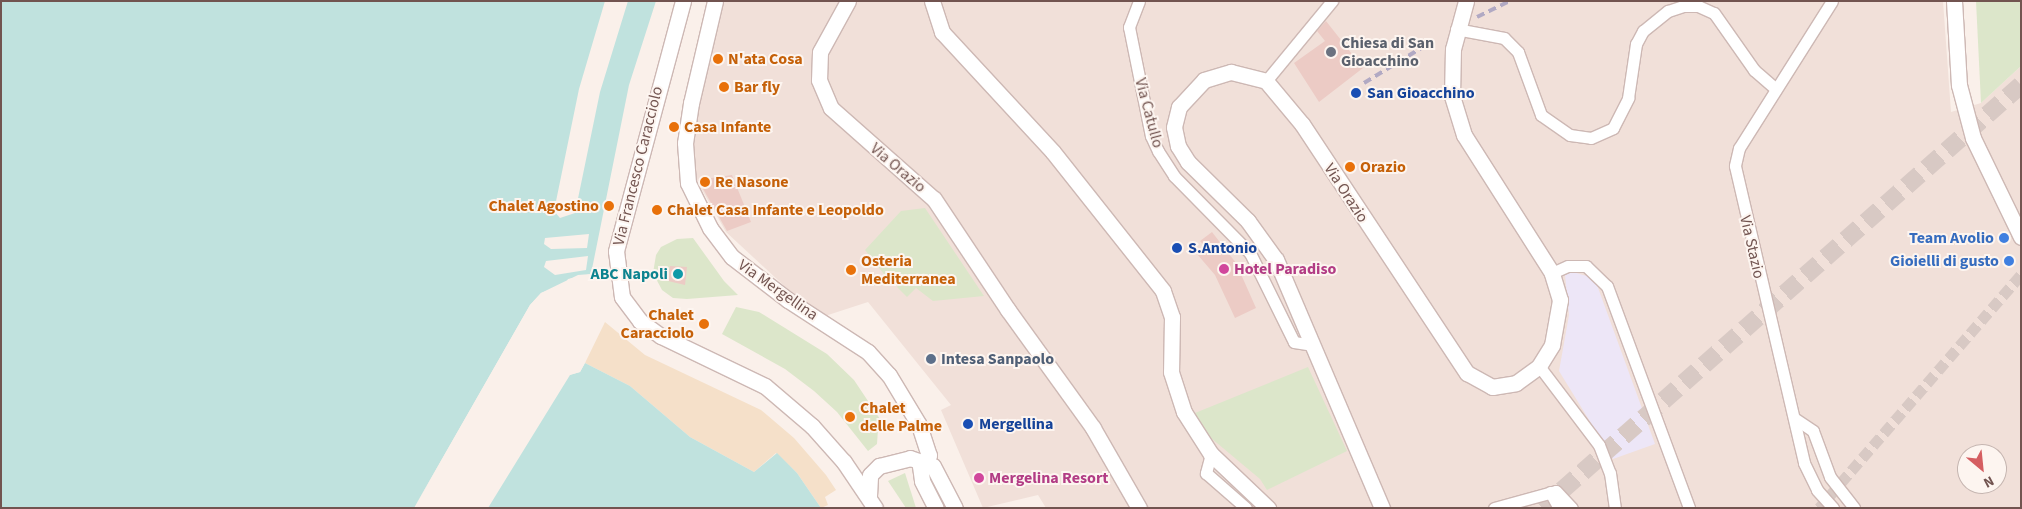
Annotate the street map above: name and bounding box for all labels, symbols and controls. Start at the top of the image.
place label: Chiesa di San Gioacchino [1341,33,1434,71]
marker: Chiesa di San Gioacchino [1325,46,1337,58]
place label: N'ata Cosa [728,49,803,69]
marker: N'ata Cosa [712,53,724,65]
street label: Via Catullo [1130,76,1168,150]
place label: Bar fly [734,77,780,97]
marker: Bar fly [718,81,730,93]
place label: San Gioacchino [1367,83,1475,103]
street label: Via Francesco Caracciolo [609,84,667,248]
marker: San Gioacchino [1349,86,1363,100]
place label: Casa Infante [684,117,771,137]
marker: Casa Infante [668,121,680,133]
street label: Via Orazio [866,139,930,197]
place label: Orazio [1360,157,1406,177]
street label: Via Orazio [1320,160,1372,226]
marker: Orazio [1344,161,1356,173]
place label: Re Nasone [715,172,789,192]
marker: Re Nasone [699,176,711,188]
place label: Chalet Agostino [489,196,599,216]
marker: Chalet Agostino [603,200,615,212]
place label: Chalet Casa Infante e Leopoldo [667,200,884,220]
marker: Chalet Casa Infante e Leopoldo [651,204,663,216]
street label: Via Stazio [1735,214,1769,280]
place label: Team Avolio [1909,228,1994,248]
marker: Team Avolio [1998,232,2010,244]
place label: S.Antonio [1188,238,1257,258]
marker: S.Antonio [1170,241,1184,255]
place label: Osteria Mediterranea [861,251,956,289]
place label: Gioielli di gusto [1890,251,1999,271]
street label: Via Mergellina [734,255,822,325]
marker: Gioielli di gusto [2003,255,2015,267]
place label: Hotel Paradiso [1234,259,1336,279]
marker: Hotel Paradiso [1218,263,1230,275]
place label: ABC Napoli [591,264,668,284]
marker: Osteria Mediterranea [845,264,857,276]
marker: ABC Napoli [672,268,684,280]
place label: Chalet Caracciolo [621,305,694,343]
marker: Chalet Caracciolo [698,318,710,330]
place label: Intesa Sanpaolo [941,349,1054,369]
marker: Intesa Sanpaolo [925,353,937,365]
place label: Chalet delle Palme [860,398,942,436]
marker: Chalet delle Palme [844,411,856,423]
place label: Mergellina [979,414,1053,434]
marker: Mergellina [961,417,975,431]
north arrow [1957,444,2007,494]
place label: Mergelina Resort [989,468,1108,488]
text: N [1980,470,1997,492]
marker: Mergelina Resort [973,472,985,484]

